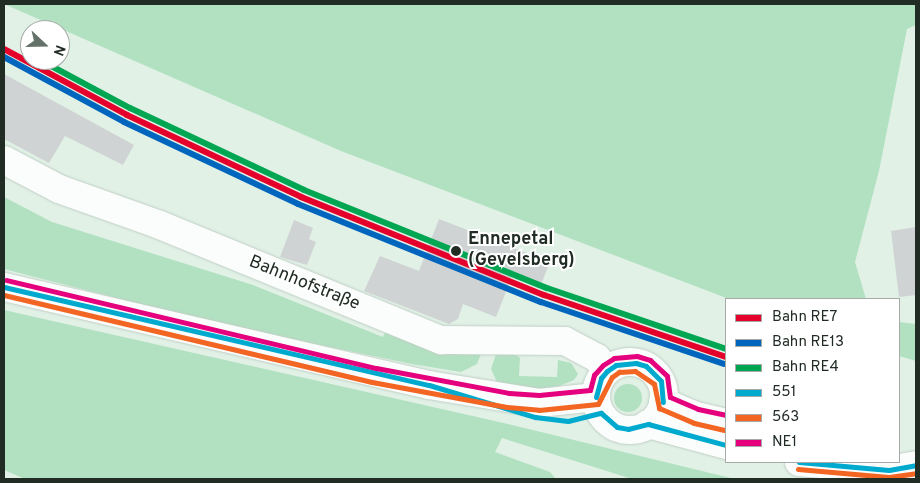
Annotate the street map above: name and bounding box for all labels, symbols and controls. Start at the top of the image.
north arrow [20,20,70,70]
text: N [49,42,68,58]
place label: Ennepetal (Gevelsberg) [468,230,575,272]
marker: Ennepetal (Gevelsberg) [448,243,464,259]
street label: Bahnhofstraße [245,252,363,316]
legend [725,298,900,463]
text: Bahn RE7 [772,308,837,327]
text: Bahn RE13 [772,333,844,352]
text: Bahn RE4 [772,358,839,377]
text: 551 [772,383,796,402]
text: 563 [772,408,799,427]
text: NE1 [772,433,797,452]

